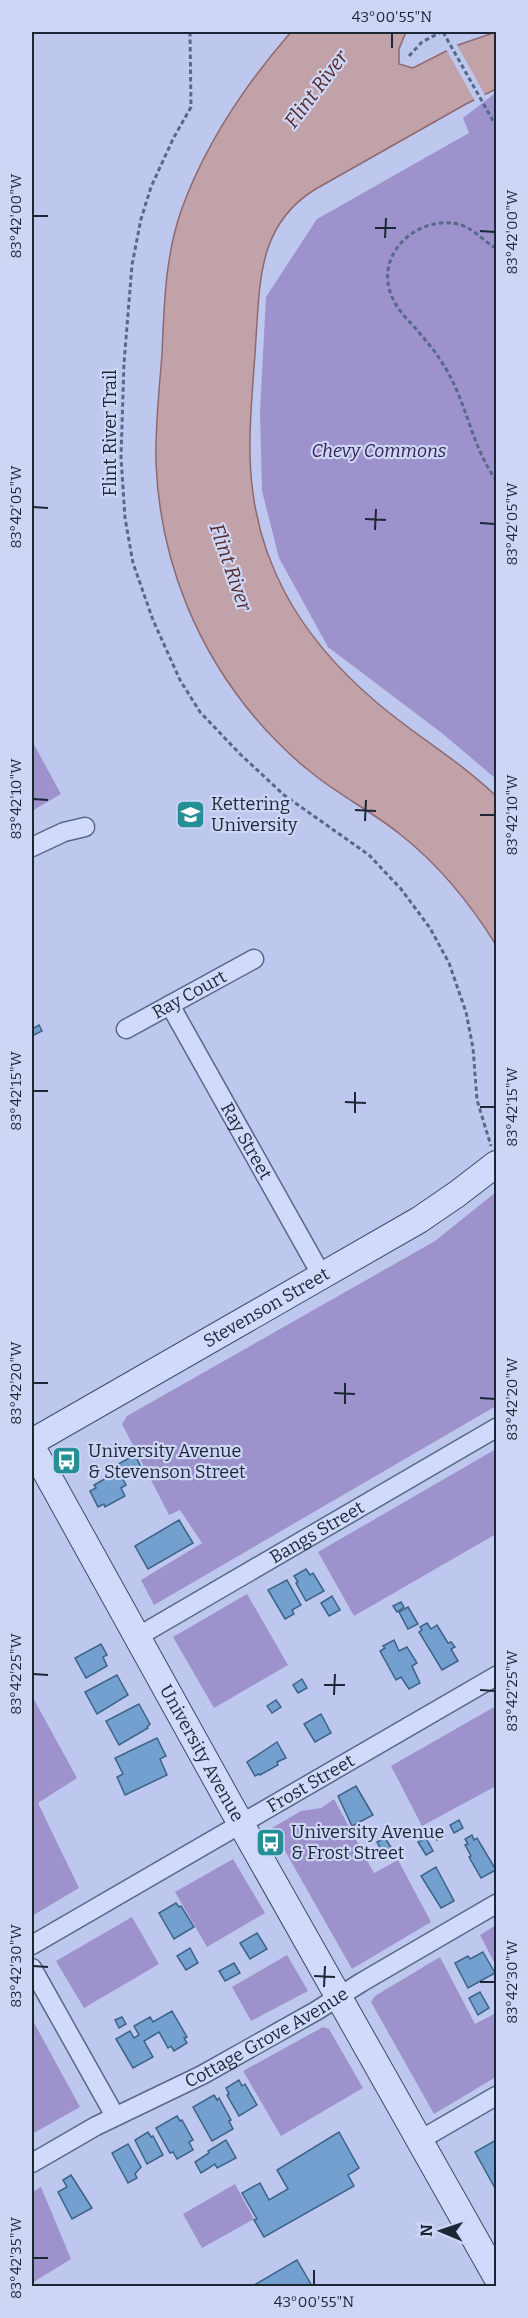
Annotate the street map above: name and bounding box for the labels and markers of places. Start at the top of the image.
place label: Kettering University [211,793,298,836]
school or university icon: Kettering University [174,798,206,830]
place label: University Avenue & Stevenson Street [88,1440,246,1483]
bus stop icon: University Avenue & Stevenson Street [51,1445,83,1477]
place label: University Avenue & Frost Street [291,1821,444,1864]
bus stop icon: University Avenue & Frost Street [254,1826,286,1858]

